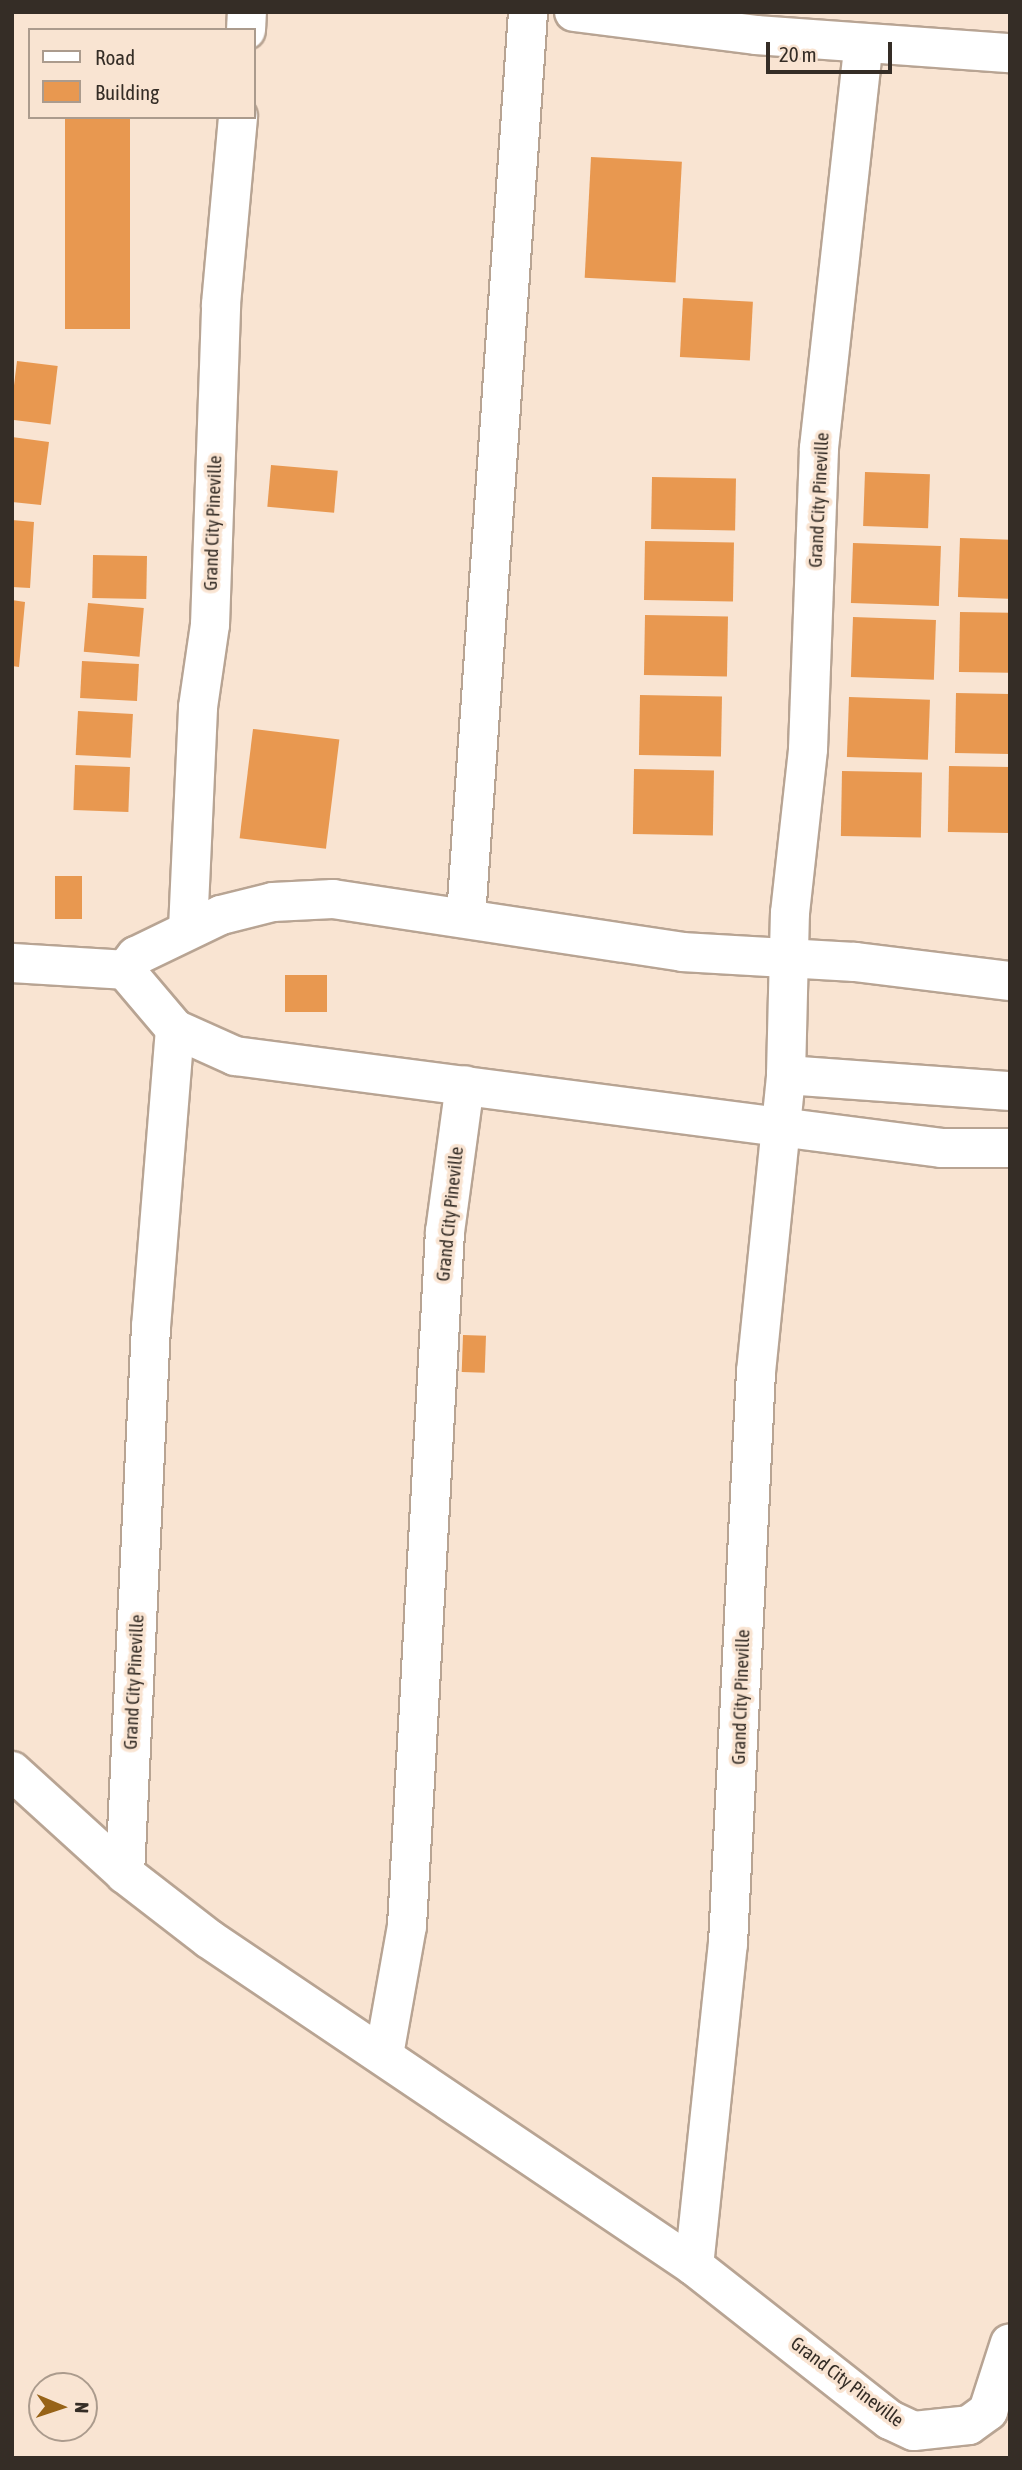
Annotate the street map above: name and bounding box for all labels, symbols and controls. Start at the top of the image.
legend [28,28,256,119]
scale bar [770,28,896,72]
text: 20 m [779,42,817,66]
text: Road [95,45,135,69]
text: Building [95,80,159,104]
street label: Grand City Pineville [804,432,834,568]
street label: Grand City Pineville [199,455,227,591]
street label: Grand City Pineville [432,1145,468,1283]
street label: Grand City Pineville [119,1614,149,1750]
street label: Grand City Pineville [727,1629,755,1765]
street label: Grand City Pineville [786,2332,908,2432]
north arrow [28,2372,98,2442]
text: N [71,2402,93,2414]

